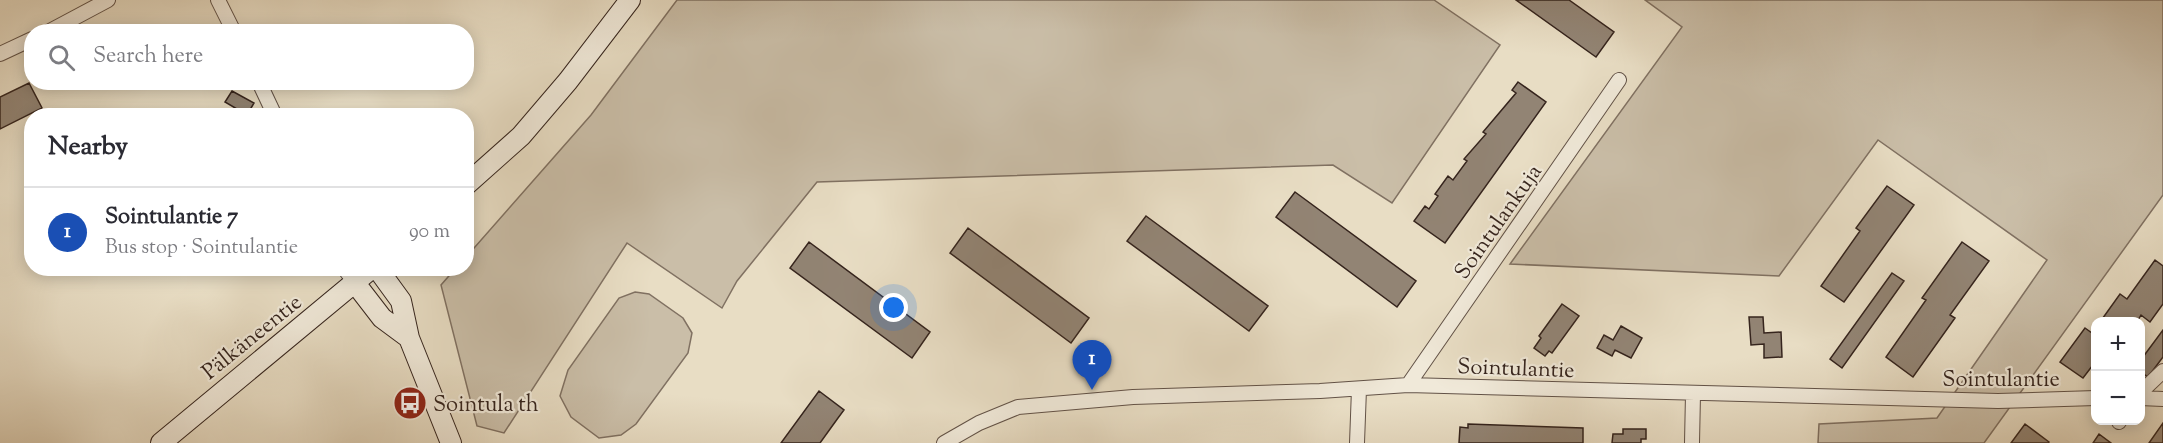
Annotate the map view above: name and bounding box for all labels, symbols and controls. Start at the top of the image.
search box [24,24,474,90]
icon: search [45,41,78,74]
text: Search here [93,41,203,73]
text: Nearby [48,129,128,166]
street label: Sointulankuja [1448,159,1551,287]
text: Sointulantie 7 [105,202,238,234]
text: 1 [64,218,71,247]
text: 90 m [409,218,450,247]
text: Bus stop · Sointulantie [105,234,298,263]
street label: Pälkäneentie [196,288,310,389]
your location [879,293,908,322]
map controls [2091,317,2145,425]
button: + [2091,317,2145,371]
pin: 1 [1072,340,1112,390]
street label: Sointulantie [1457,352,1575,388]
street label: Sointulantie [1942,365,2060,397]
button: − [2091,371,2145,425]
bus stop icon: Sointula th [392,385,428,421]
place label: Sointula th [433,390,539,422]

